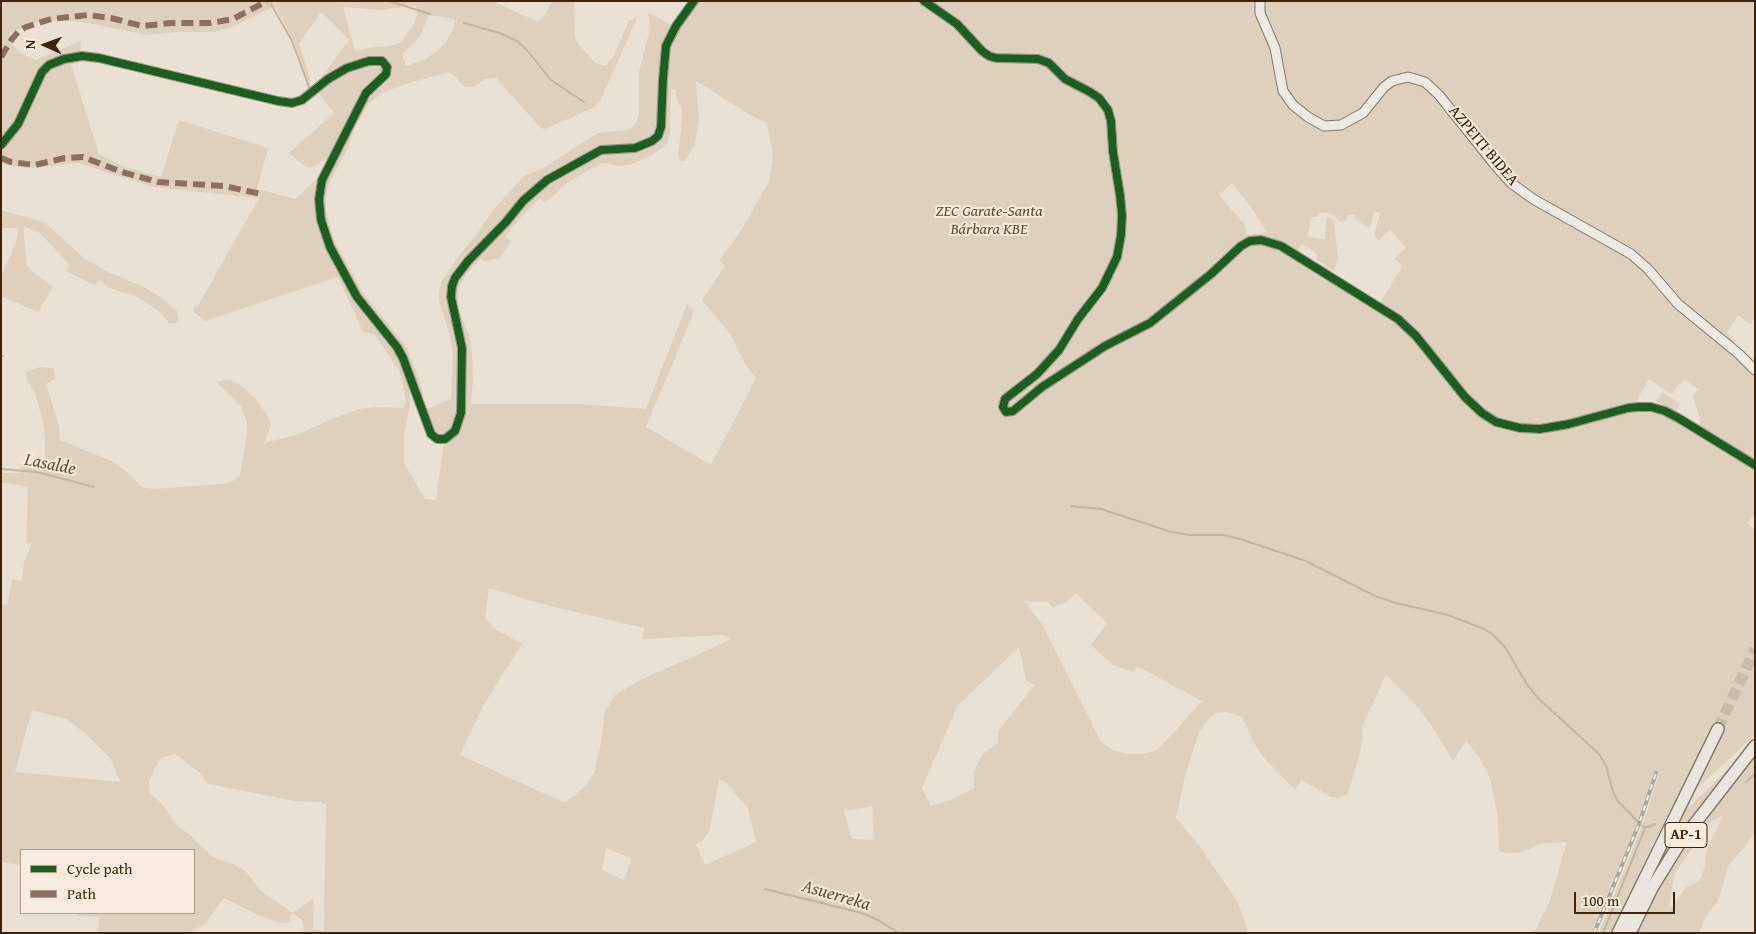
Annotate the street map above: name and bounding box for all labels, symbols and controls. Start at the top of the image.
north arrow [20,20,70,70]
text: N [20,39,40,50]
street label: AZPEITI BIDEA [1444,102,1522,190]
park label: ZEC Garate-Santa Bárbara KBE [935,202,1043,240]
water label: Lasalde [23,449,77,481]
road number: AP-1 [1665,822,1707,848]
legend [20,849,195,914]
text: Cycle path [67,858,133,879]
water label: Asuerreka [799,876,873,916]
scale bar [1576,882,1677,914]
text: Path [67,883,96,904]
text: 100 m [1582,890,1619,911]

